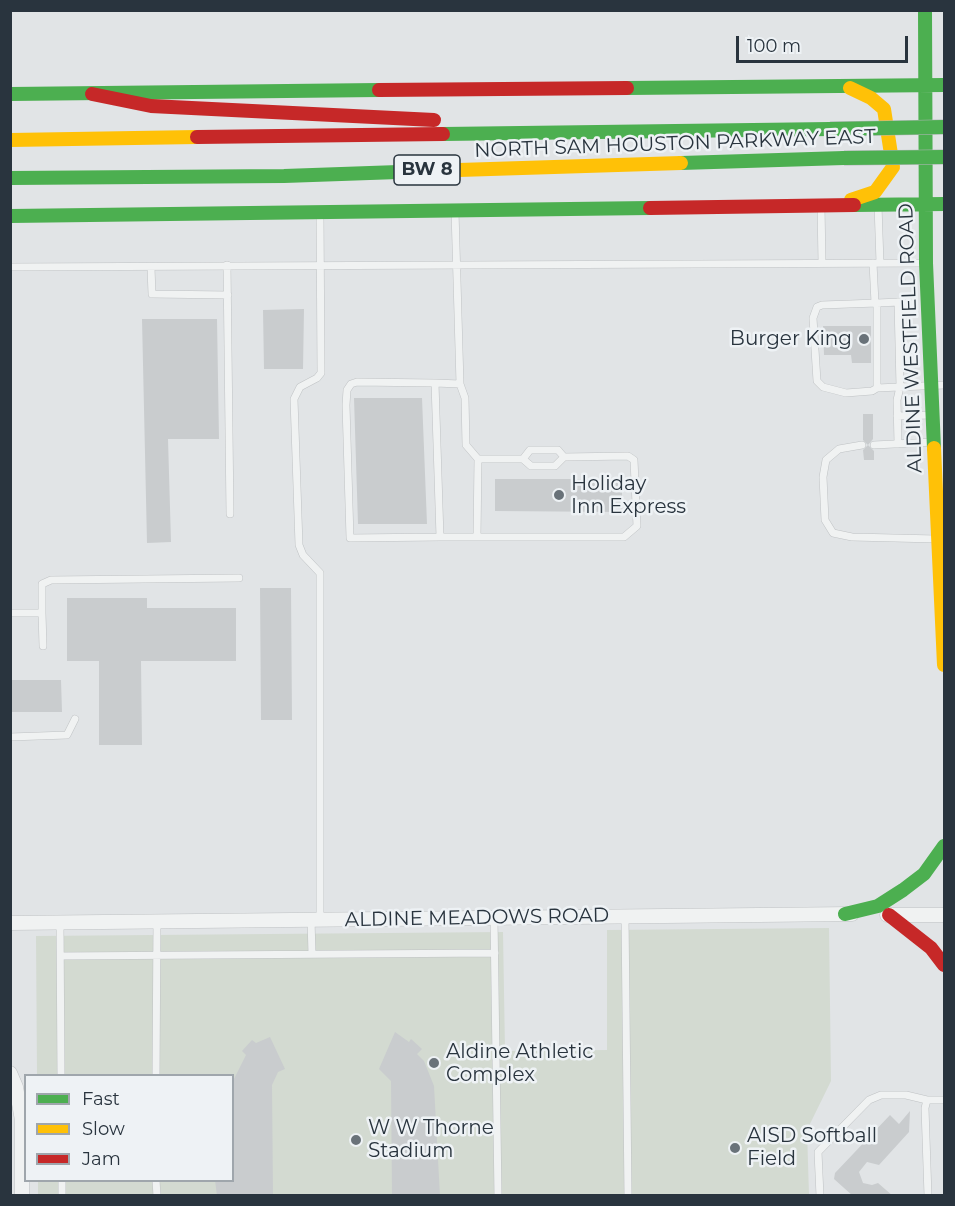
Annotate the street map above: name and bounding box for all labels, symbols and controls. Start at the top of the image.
scale bar [739,24,912,62]
text: 100 m [747,35,801,57]
street label: NORTH SAM HOUSTON PARKWAY EAST [474,125,876,163]
road number: BW 8 [394,155,460,185]
street label: ALDINE WESTFIELD ROAD [894,203,928,473]
place label: Burger King [730,327,852,351]
marker: Burger King [857,332,871,346]
place label: Holiday Inn Express [571,472,686,519]
marker: Holiday Inn Express [552,488,566,502]
street label: ALDINE MEADOWS ROAD [345,904,609,932]
place label: Aldine Athletic Complex [446,1040,594,1087]
marker: Aldine Athletic Complex [427,1056,441,1070]
legend [24,1074,234,1182]
text: Fast [82,1088,120,1110]
place label: W W Thorne Stadium [368,1116,494,1163]
text: Slow [82,1118,125,1140]
place label: AISD Softball Field [747,1124,877,1171]
marker: W W Thorne Stadium [349,1133,363,1147]
marker: AISD Softball Field [728,1141,742,1155]
text: Jam [82,1148,121,1170]

